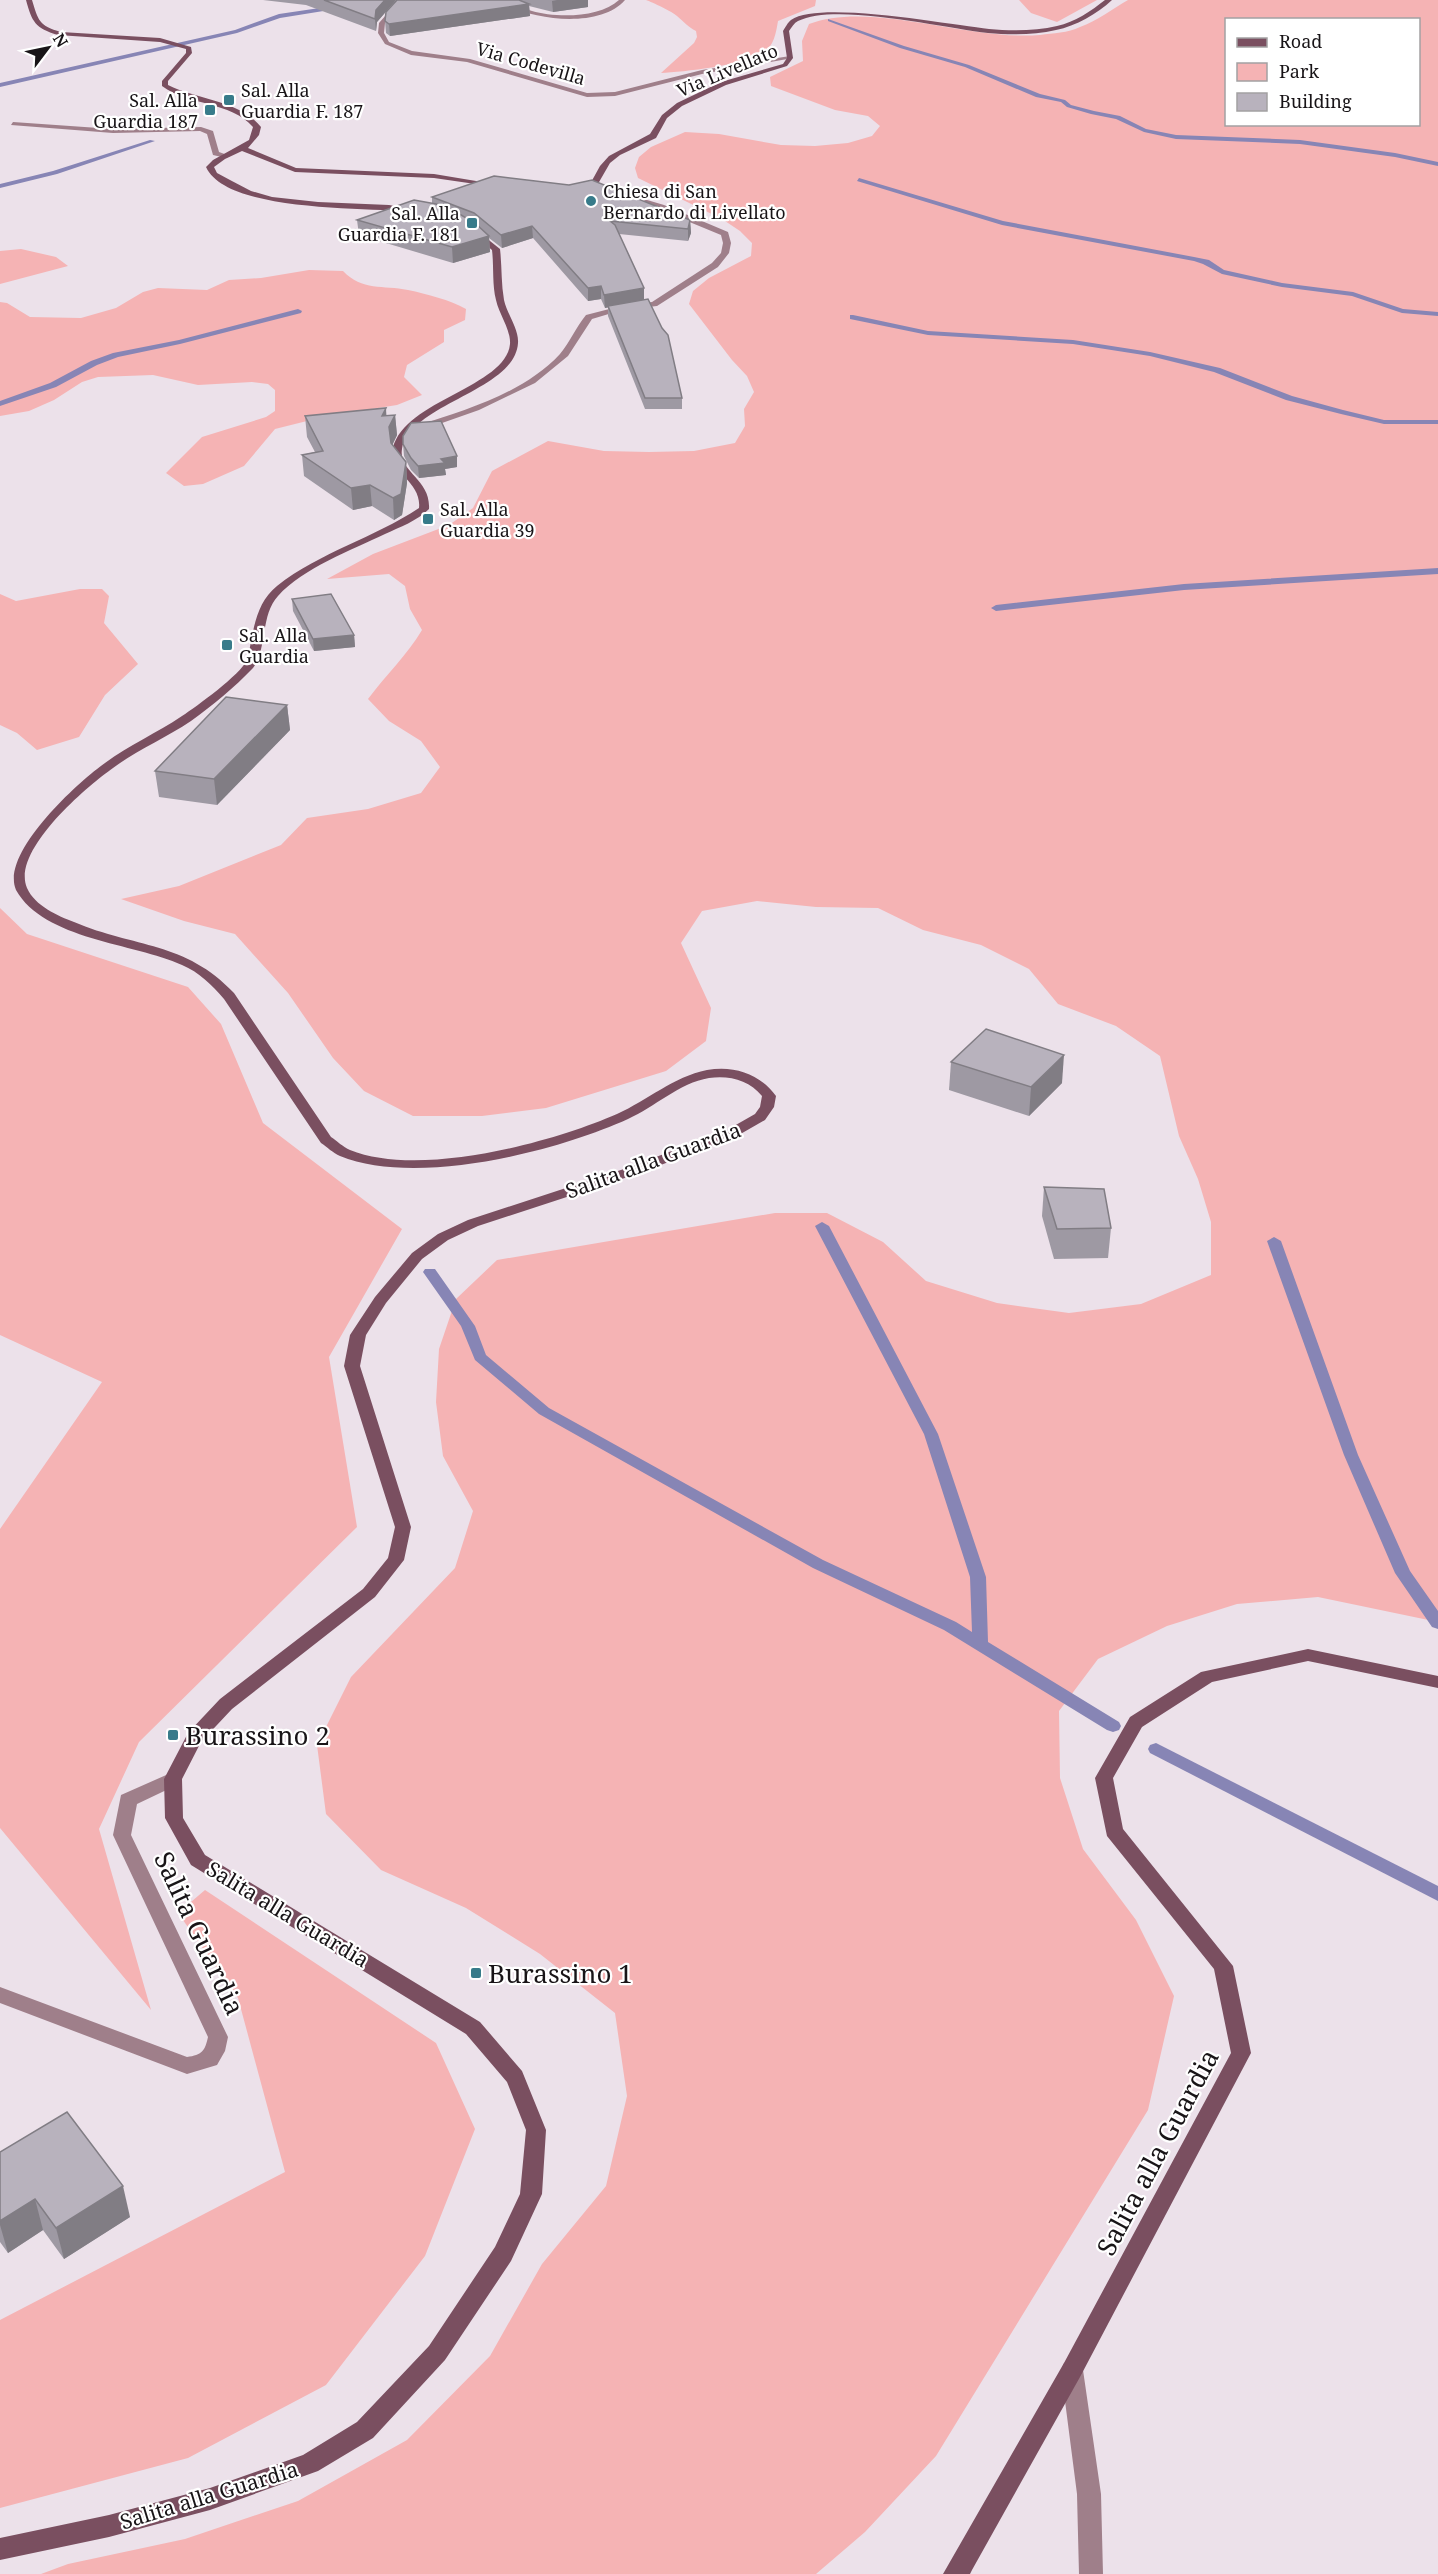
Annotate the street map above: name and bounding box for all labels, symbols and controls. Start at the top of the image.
north arrow [18,18,78,78]
legend [1225,18,1420,126]
text: N [48,29,74,52]
text: Road [1279,29,1322,53]
street label: Via Codevilla [474,36,588,90]
street label: Via Livellato [673,38,781,102]
text: Park [1279,59,1319,83]
place label: Sal. Alla Guardia F. 187 [241,78,363,123]
place label: Sal. Alla Guardia 187 [93,88,198,133]
text: Building [1279,89,1352,113]
marker: Sal. Alla Guardia F. 187 [222,93,236,107]
marker: Sal. Alla Guardia 187 [203,103,217,117]
place label: Chiesa di San Bernardo di Livellato [603,179,786,224]
marker: Chiesa di San Bernardo di Livellato [584,194,598,208]
place label: Sal. Alla Guardia F. 181 [338,201,460,246]
marker: Sal. Alla Guardia F. 181 [465,216,479,230]
place label: Sal. Alla Guardia 39 [440,497,535,542]
marker: Sal. Alla Guardia 39 [421,512,435,526]
place label: Sal. Alla Guardia [239,623,309,668]
marker: Sal. Alla Guardia [220,638,234,652]
street label: Salita alla Guardia [561,1115,745,1205]
place label: Burassino 2 [185,1717,330,1753]
marker: Burassino 2 [166,1728,180,1742]
street label: Salita Guardia [146,1845,254,2021]
street label: Salita alla Guardia [202,1854,374,1974]
place label: Burassino 1 [488,1955,633,1991]
marker: Burassino 1 [469,1966,483,1980]
street label: Salita alla Guardia [1087,2043,1227,2261]
street label: Salita alla Guardia [117,2455,301,2535]

